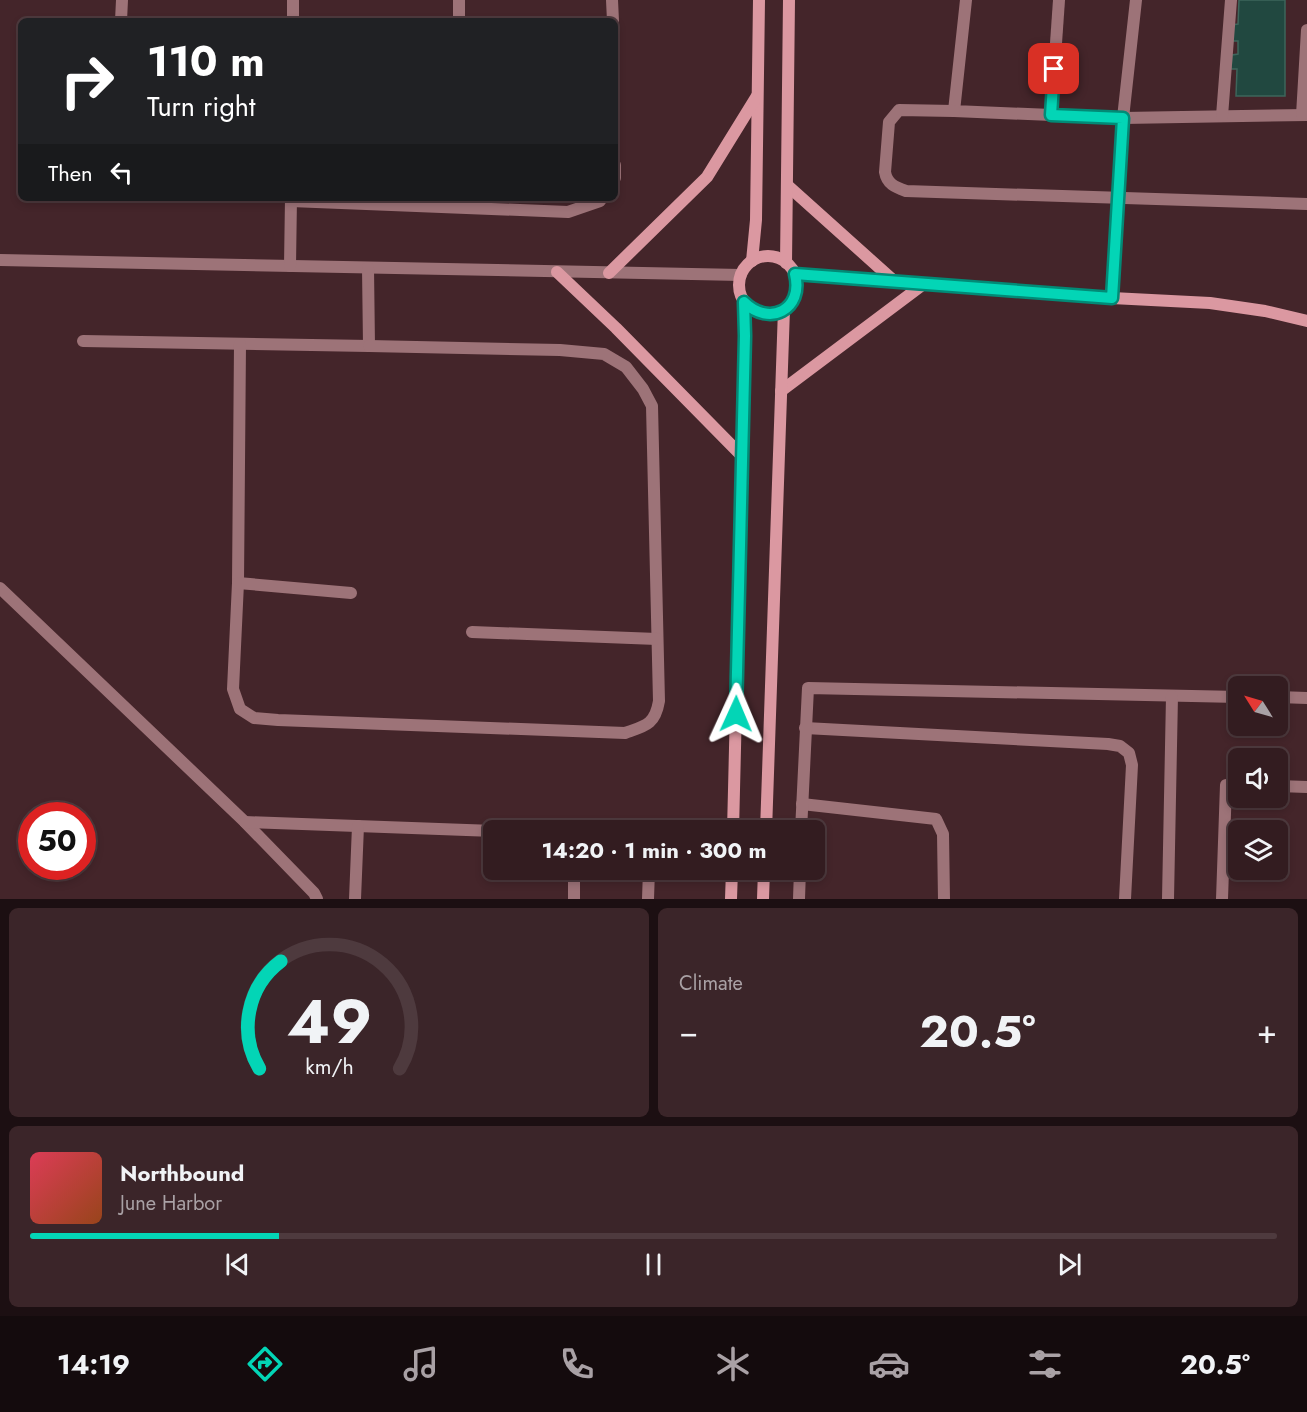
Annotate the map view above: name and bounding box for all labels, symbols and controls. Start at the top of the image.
text: 110 m [147,31,265,92]
icon: right [48,42,126,120]
pin [1028,43,1079,94]
icon: arrive [1037,52,1070,85]
text: Turn right [147,87,255,126]
icon: left [105,156,138,189]
text: Then [48,157,93,189]
north arrow [1228,676,1288,736]
map controls [1228,676,1288,880]
position arrow [704,682,768,746]
button: sound [1228,748,1288,808]
speed limit sign: 50 [18,802,96,880]
button: layers [1228,820,1288,880]
text: 14:20 · 1 min · 300 m [541,834,767,866]
text: Climate [679,969,743,998]
text: 49 [286,976,372,1066]
text: 20.5° [919,999,1036,1064]
text: − [679,1008,698,1055]
text: + [1257,1008,1277,1055]
text: km/h [305,1052,353,1083]
text: Northbound [120,1157,244,1189]
text: June Harbor [120,1189,222,1218]
icon: previous [221,1248,254,1281]
icon: pause [637,1248,670,1281]
icon: next [1053,1248,1086,1281]
icon: directions [244,1343,286,1385]
icon: music [400,1343,442,1385]
icon: phone [556,1343,598,1385]
icon: climate [712,1343,754,1385]
icon: car [868,1343,910,1385]
icon: filters [1024,1343,1066,1385]
text: 14:19 [57,1345,130,1384]
text: 20.5° [1180,1345,1250,1384]

